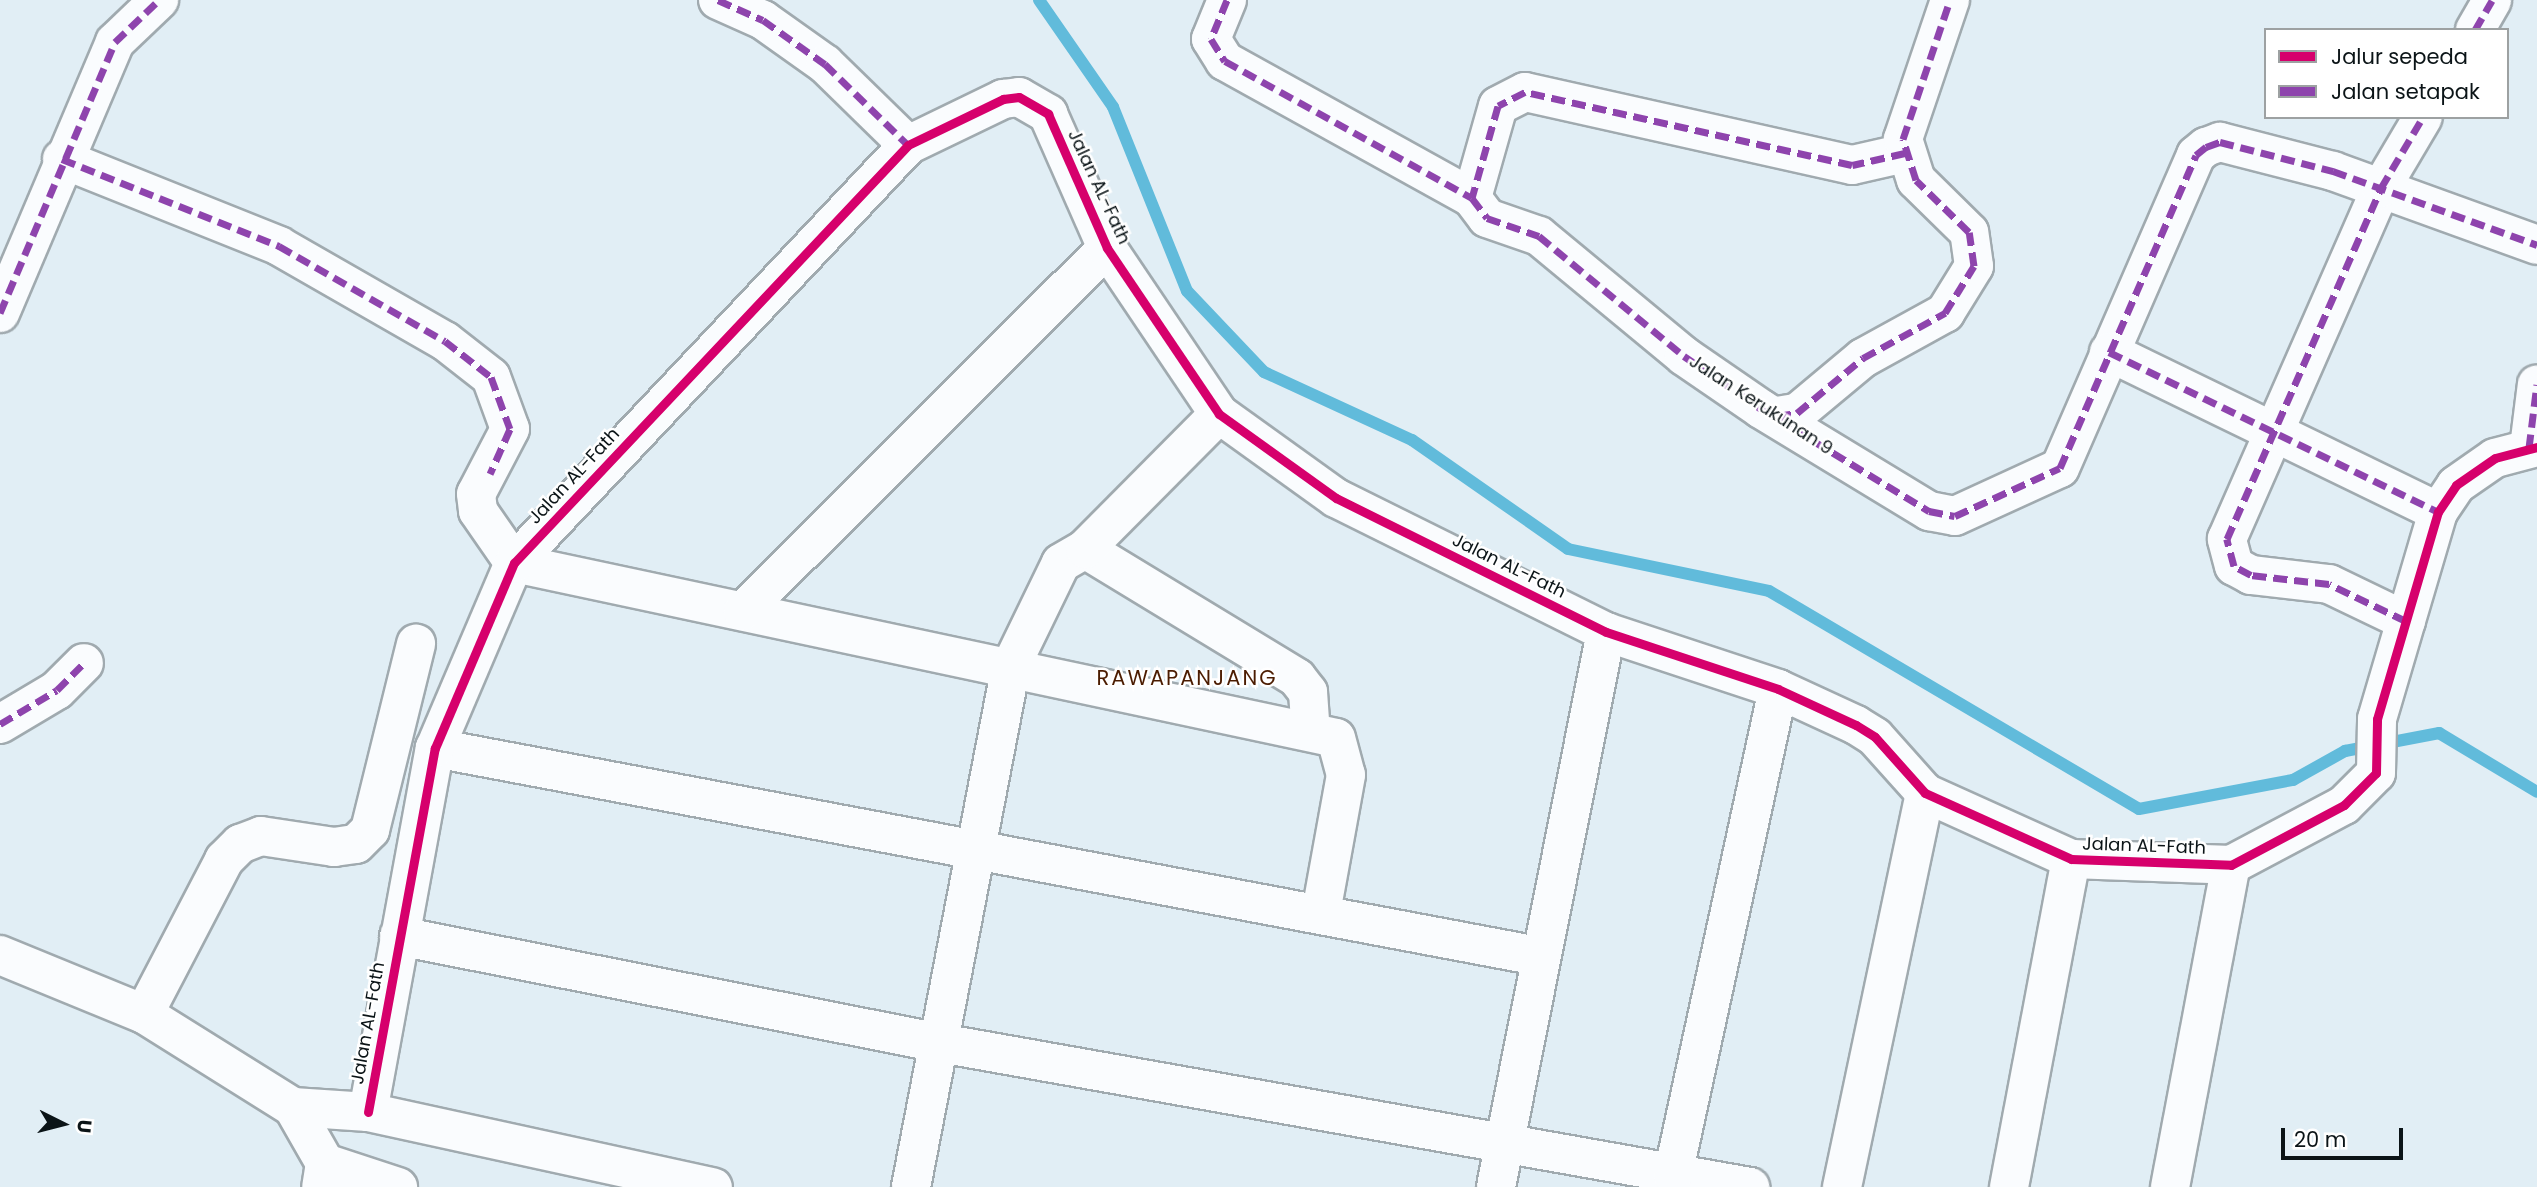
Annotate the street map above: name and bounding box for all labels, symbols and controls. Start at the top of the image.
legend [2264,28,2509,119]
text: Jalur sepeda [2331,42,2468,71]
text: Jalan setapak [2331,77,2480,106]
street label: Jalan AL-Fath [1063,126,1135,248]
street label: Jalan Kerukunan 9 [1685,350,1837,460]
street label: Jalan AL-Fath [524,423,624,529]
street label: Jalan AL-Fath [1449,529,1569,603]
district label: RAWAPANJANG [1098,665,1276,691]
street label: Jalan AL-Fath [2082,833,2206,859]
street label: Jalan AL-Fath [347,960,389,1086]
north arrow [28,1089,98,1159]
scale bar [2285,1114,2408,1158]
text: U [70,1118,99,1134]
text: 20 m [2294,1125,2347,1154]

